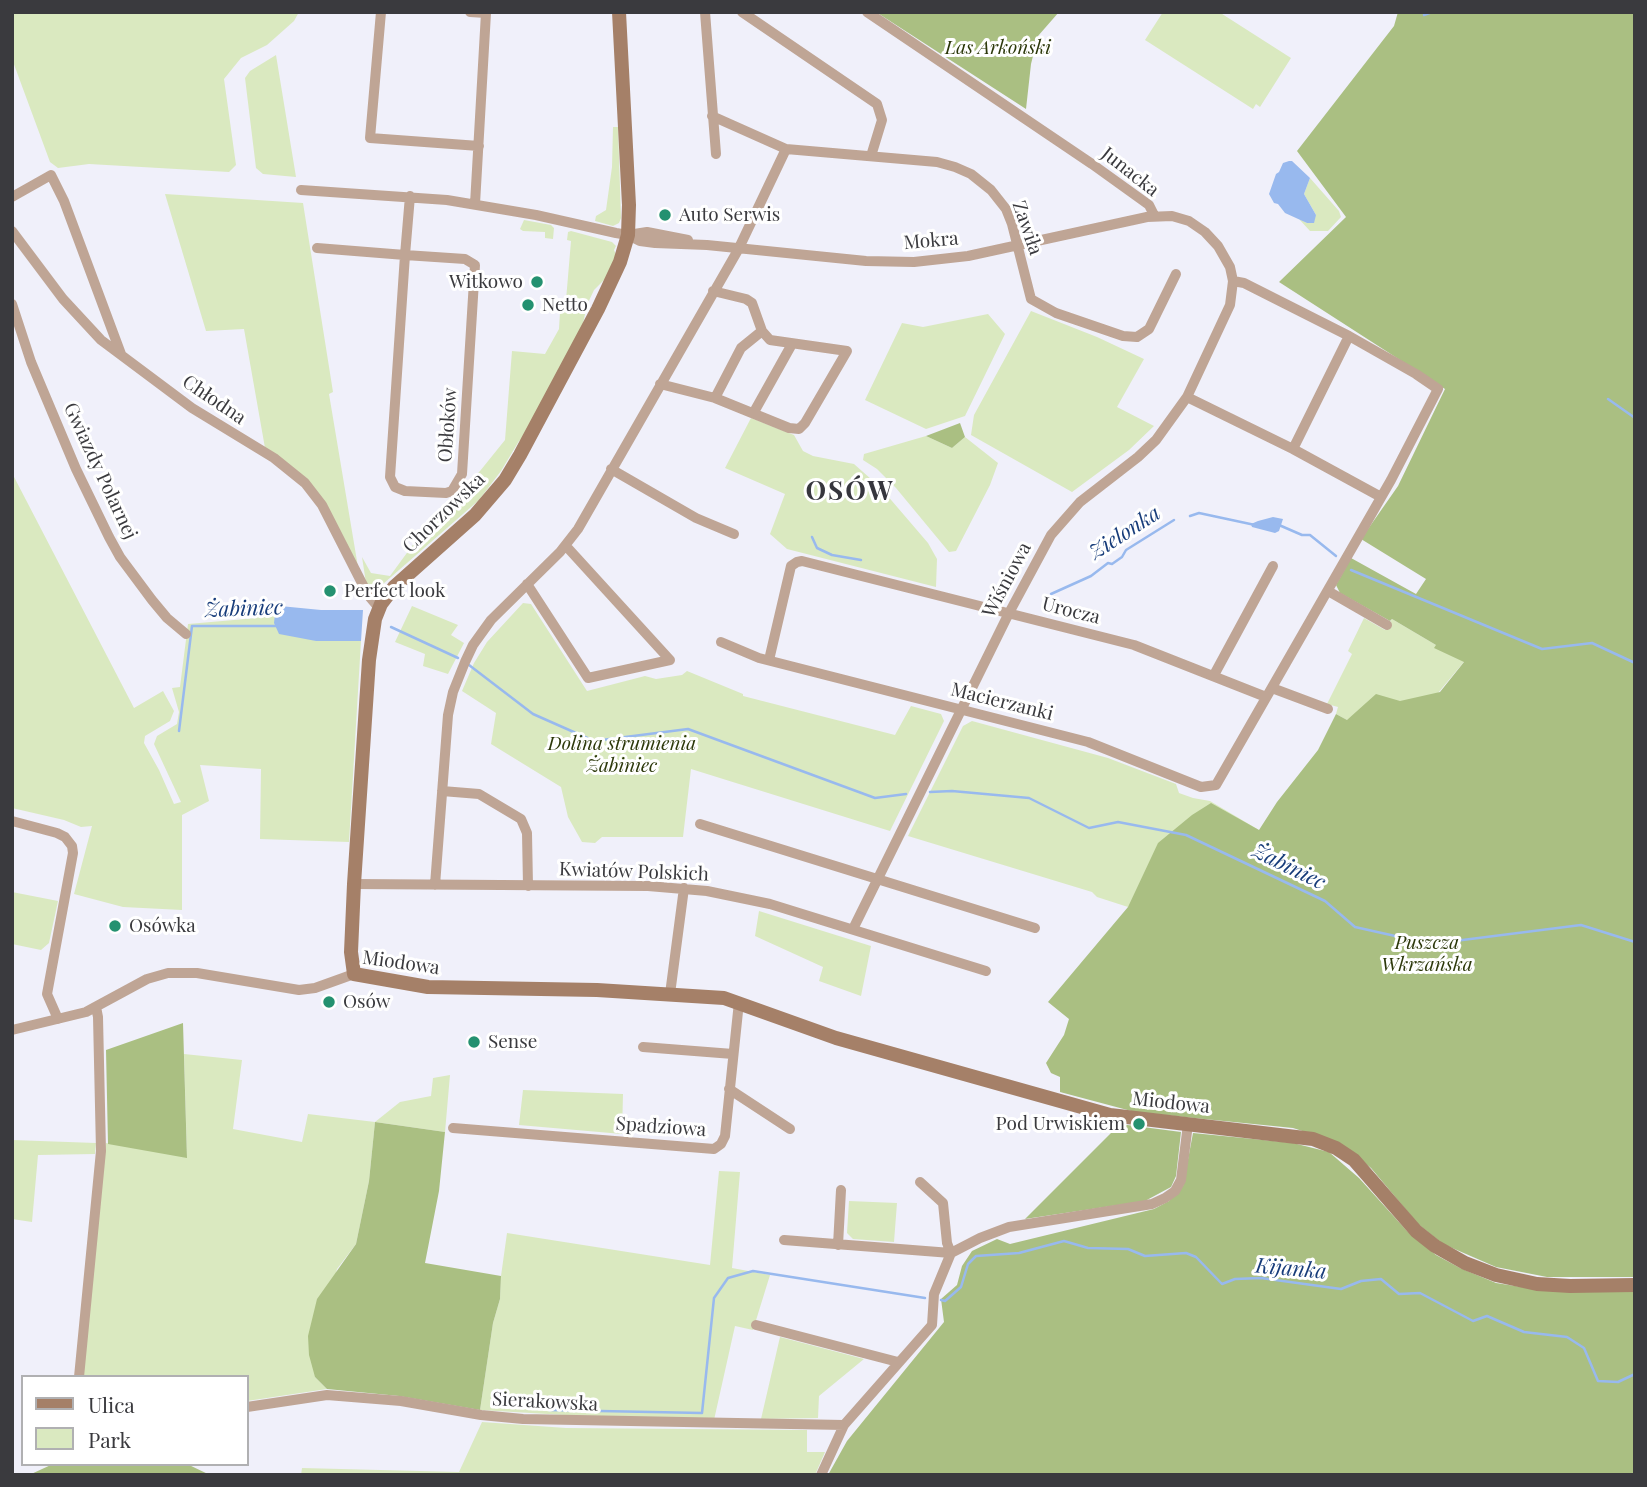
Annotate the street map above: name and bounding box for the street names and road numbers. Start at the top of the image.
street label: Junacka [1097,142,1163,202]
street label: Zawiła [1007,198,1047,258]
street label: Mokra [903,227,959,255]
street label: Chłodna [178,370,250,430]
street label: Obłoków [434,387,462,463]
street label: Gwiazdy Polarnej [58,399,142,543]
street label: Chorzowska [398,468,490,558]
street label: Wiśniowa [978,538,1036,622]
street label: Urocza [1040,593,1102,629]
street label: Macierzanki [948,678,1056,726]
street label: Kwiatów Polskich [559,858,709,886]
street label: Miodowa [361,946,441,980]
street label: Miodowa [1131,1088,1211,1118]
street label: Spadziowa [615,1112,707,1142]
street label: Sierakowska [491,1388,599,1416]

